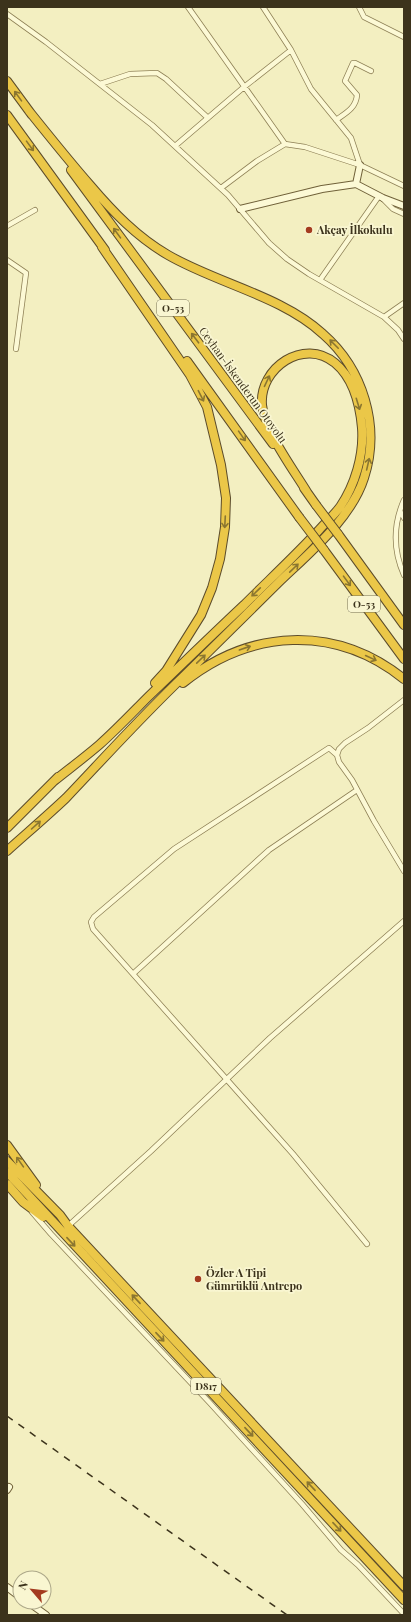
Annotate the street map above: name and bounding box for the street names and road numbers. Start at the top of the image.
road number: O-53 [157,300,189,316]
street label: Ceyhan-İskenderun Otoyolu [196,324,291,446]
road number: O-53 [348,596,380,612]
road number: D817 [191,1378,221,1394]

